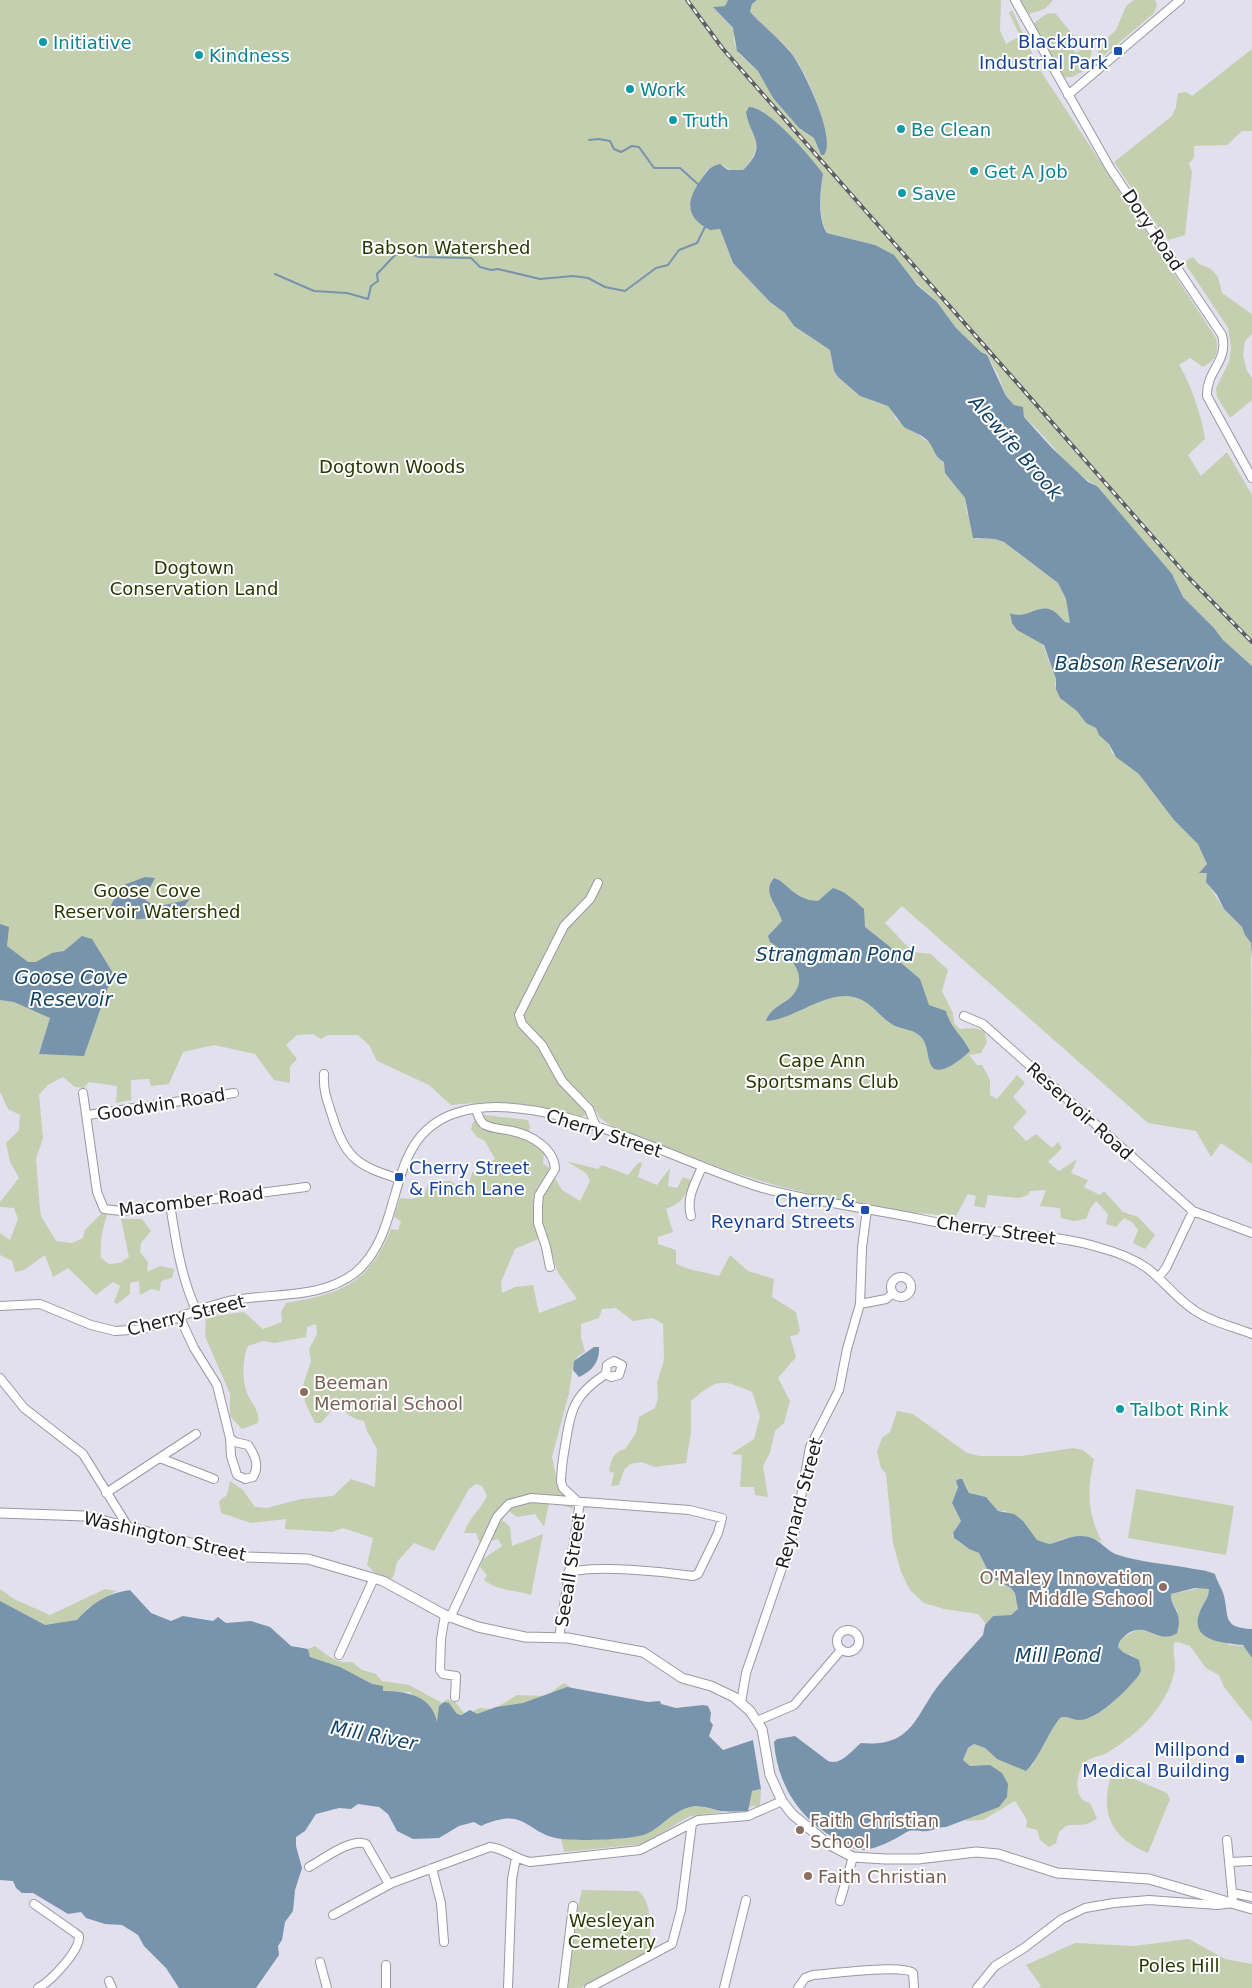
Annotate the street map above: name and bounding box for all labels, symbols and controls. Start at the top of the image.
place label: Blackburn Industrial Park [979,31,1109,73]
place label: Initiative [53,32,132,53]
marker: Initiative [37,36,49,48]
place label: Kindness [209,45,290,66]
marker: Blackburn Industrial Park [1112,45,1124,57]
marker: Kindness [193,49,205,61]
place label: Work [640,79,686,100]
marker: Work [624,83,636,95]
place label: Truth [682,110,729,131]
marker: Truth [667,114,679,126]
place label: Be Clean [911,119,991,140]
marker: Be Clean [895,123,907,135]
place label: Get A Job [984,161,1068,182]
marker: Get A Job [968,165,980,177]
place label: Save [912,183,956,204]
street label: Dory Road [1118,185,1188,275]
marker: Save [896,187,908,199]
park label: Babson Watershed [362,237,530,258]
water label: Alewife Brook [964,389,1068,504]
park label: Dogtown Woods [319,456,465,477]
park label: Dogtown Conservation Land [110,557,278,599]
water label: Babson Reservoir [1055,652,1222,674]
park label: Goose Cove Reservoir Watershed [54,880,240,922]
water label: Strangman Pond [756,943,915,965]
water label: Goose Cove Resevoir [14,966,128,1010]
park label: Cape Ann Sportsmans Club [745,1050,899,1092]
street label: Reservoir Road [1023,1058,1137,1164]
street label: Goodwin Road [95,1084,227,1124]
street label: Cherry Street [543,1104,665,1162]
place label: Cherry Street & Finch Lane [409,1157,530,1199]
marker: Cherry Street & Finch Lane [393,1171,405,1183]
street label: Macomber Road [117,1182,265,1220]
place label: Cherry & Reynard Streets [711,1190,855,1232]
marker: Cherry & Reynard Streets [859,1204,871,1216]
street label: Cherry Street [935,1211,1057,1249]
street label: Cherry Street [125,1290,247,1340]
place label: Beeman Memorial School [314,1372,463,1414]
marker: Beeman Memorial School [298,1386,310,1398]
place label: Talbot Rink [1129,1399,1229,1420]
marker: Talbot Rink [1114,1403,1126,1415]
street label: Reynard Street [771,1435,827,1571]
street label: Washington Street [82,1507,248,1565]
street label: Seeall Street [551,1512,589,1628]
place label: O'Maley Innovation Middle School [980,1567,1153,1609]
marker: O'Maley Innovation Middle School [1157,1581,1169,1593]
water label: Mill Pond [1015,1644,1102,1666]
water label: Mill River [329,1716,420,1754]
place label: Millpond Medical Building [1082,1739,1230,1781]
marker: Millpond Medical Building [1234,1753,1246,1765]
place label: Faith Christian School [810,1810,939,1852]
marker: Faith Christian School [794,1824,806,1836]
place label: Faith Christian [818,1866,947,1887]
marker: Faith Christian [802,1870,814,1882]
park label: Wesleyan Cemetery [568,1910,657,1952]
park label: Poles Hill [1139,1955,1219,1976]

